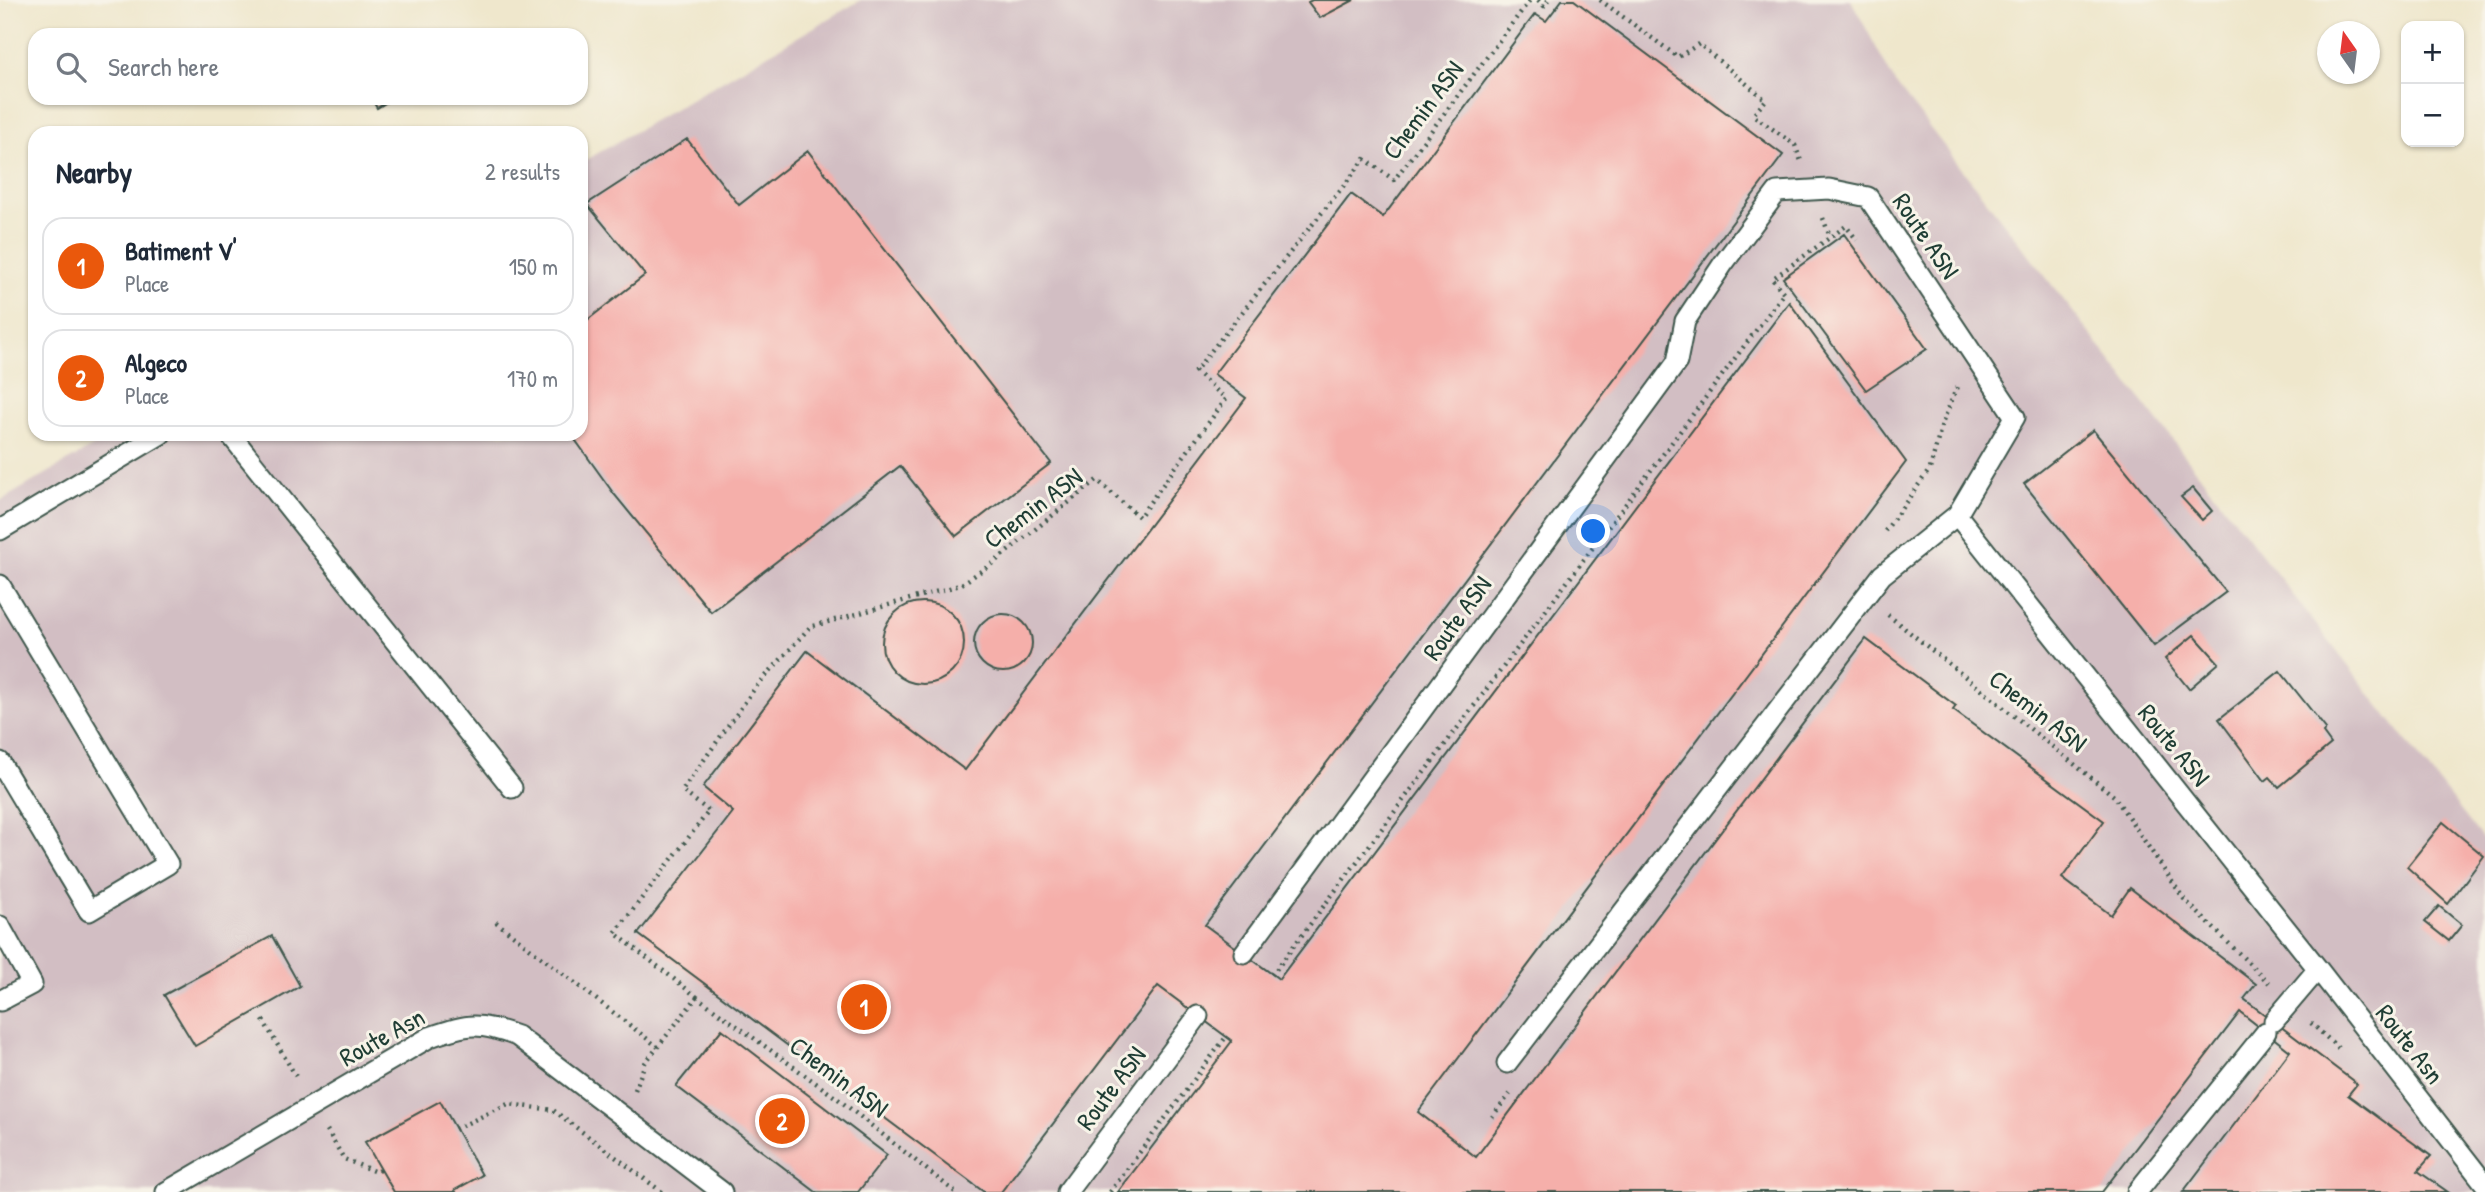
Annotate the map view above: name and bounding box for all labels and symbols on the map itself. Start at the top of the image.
north arrow [2317,21,2380,84]
street label: Chemin ASN [1374,53,1471,166]
street label: Route ASN [1885,186,1968,285]
street label: Chemin ASN [976,459,1089,556]
your location [1576,514,1610,548]
street label: Route ASN [1414,568,1499,667]
street label: Chemin ASN [1982,661,2094,760]
street label: Route ASN [2130,696,2218,793]
pin: 1 [841,981,887,1033]
street label: Route Asn [2368,997,2453,1091]
street label: Route Asn [333,999,431,1074]
street label: Chemin ASN [783,1028,896,1125]
street label: Route ASN [1068,1039,1154,1137]
pin: 2 [759,1095,805,1147]

